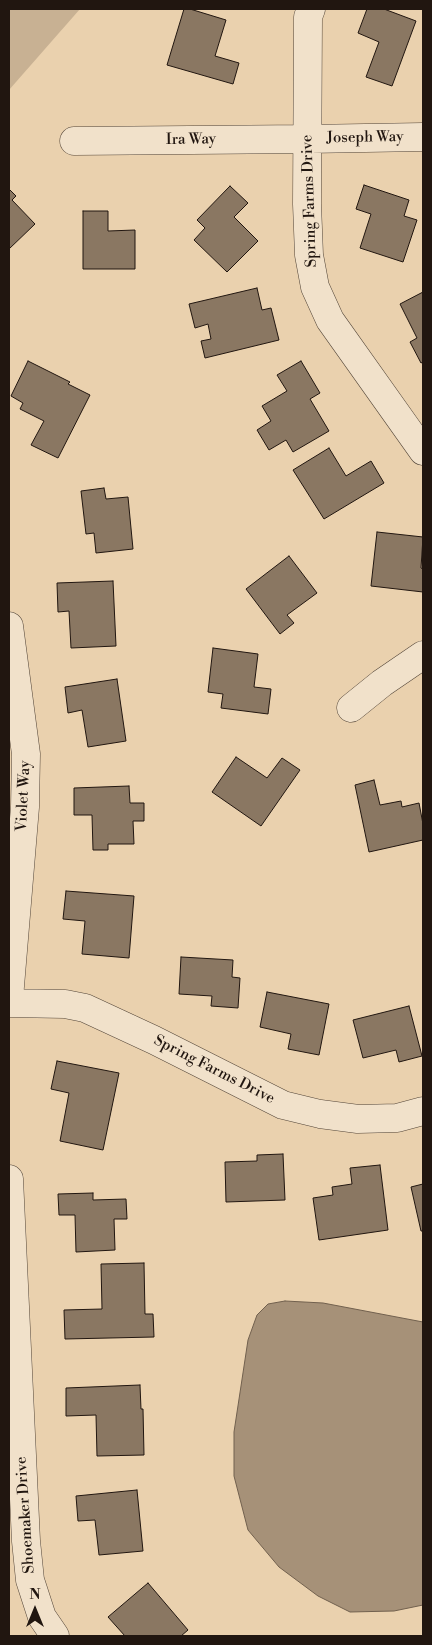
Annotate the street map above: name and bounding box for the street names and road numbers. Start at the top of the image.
street label: Joseph Way [326,128,404,148]
street label: Ira Way [166,131,216,149]
street label: Spring Farms Drive [299,134,321,268]
street label: Violet Way [13,760,35,832]
street label: Spring Farms Drive [151,1032,277,1108]
street label: Shoemaker Drive [13,1456,39,1574]

